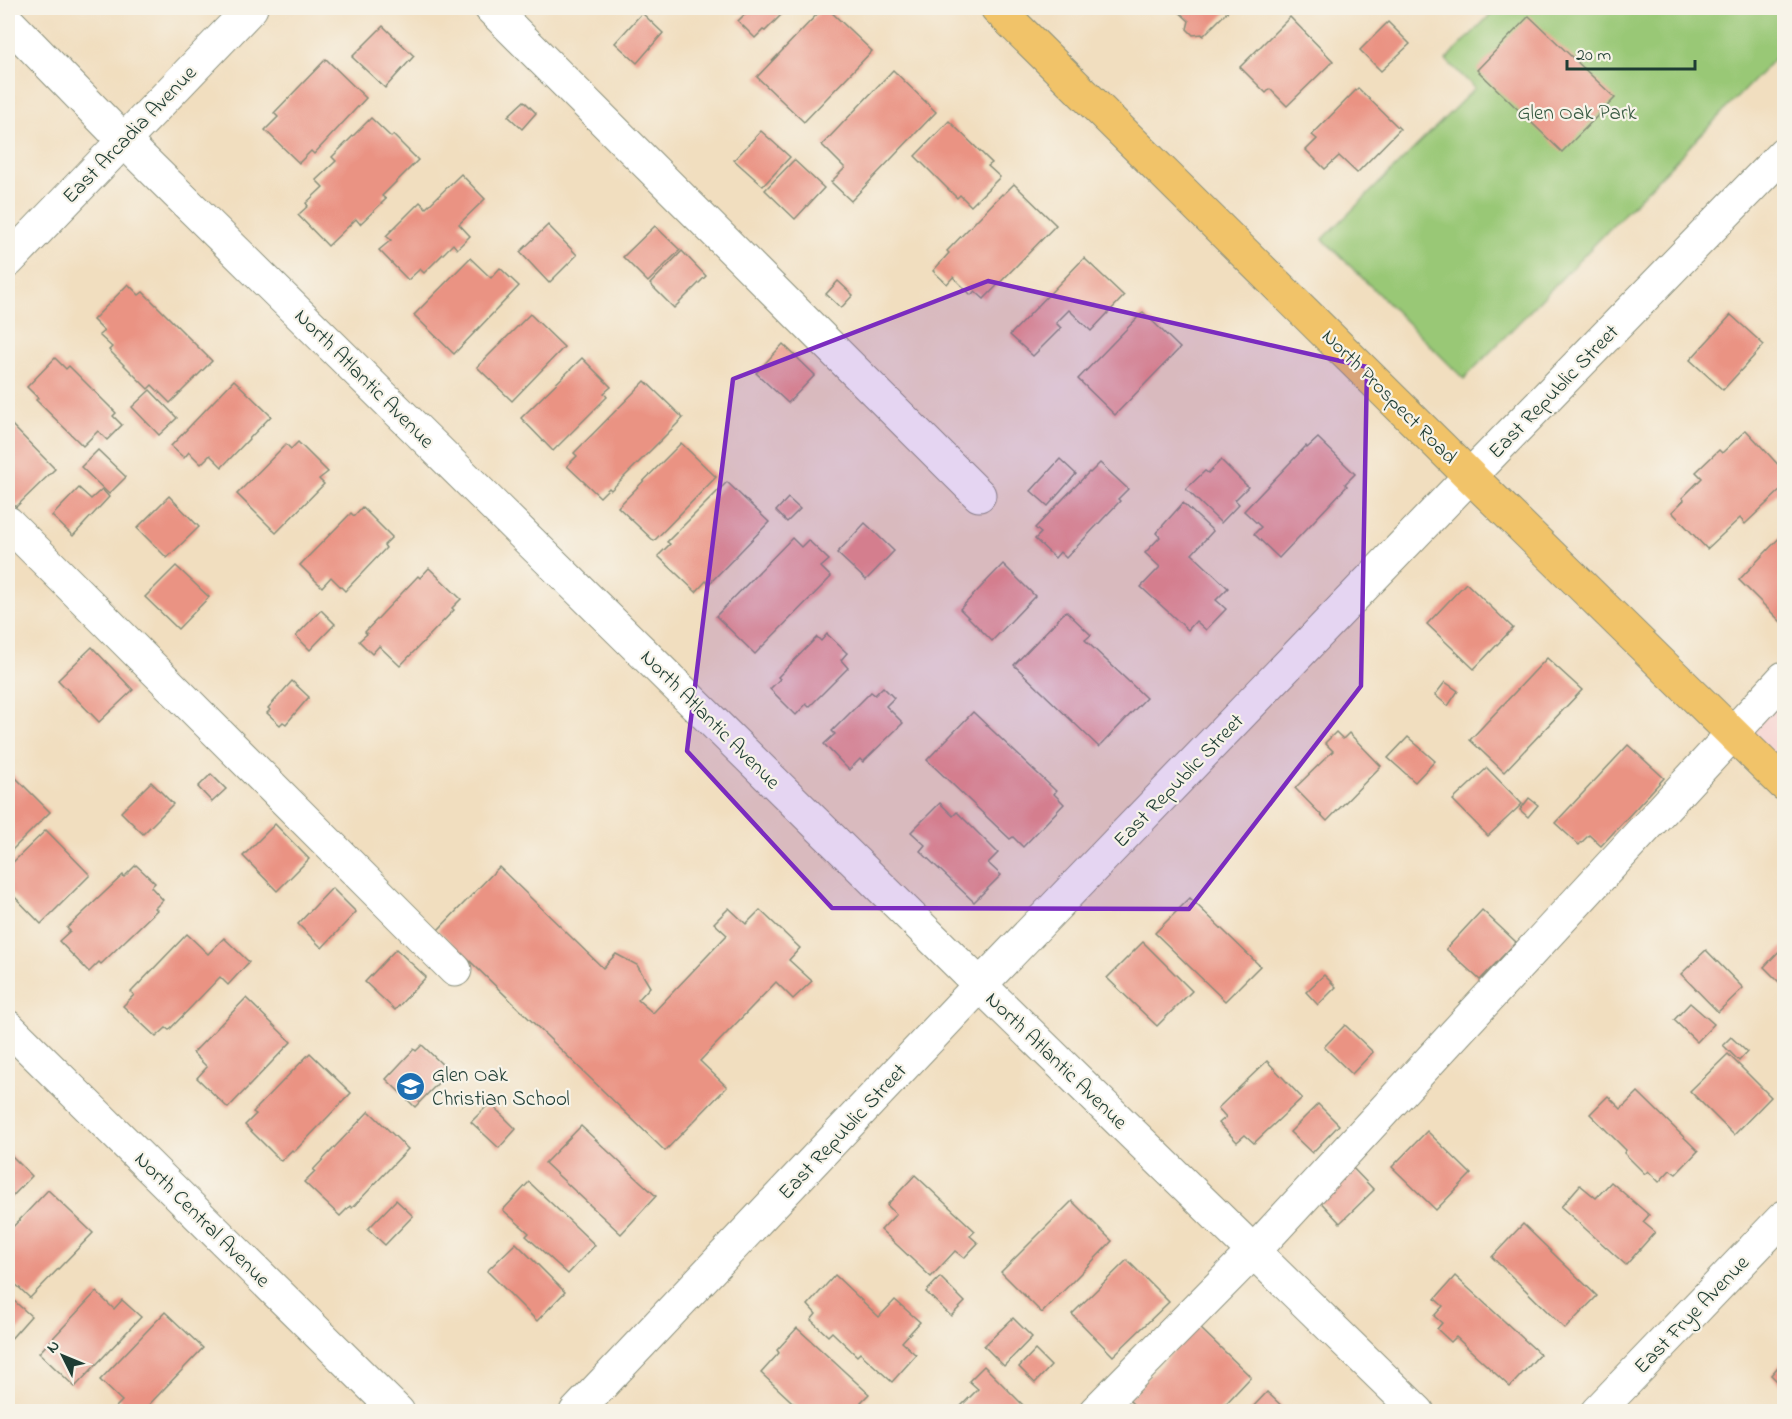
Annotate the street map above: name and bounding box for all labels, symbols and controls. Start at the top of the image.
scale bar [1567,33,1694,71]
text: 20 m [1576,43,1611,69]
street label: East Arcadia Avenue [56,59,205,211]
park label: Glen Oak Park [1517,99,1637,129]
street label: North Atlantic Avenue [287,303,441,457]
street label: East Republic Street [1482,318,1627,466]
street label: North Prospect Road [1314,323,1463,472]
street label: North Atlantic Avenue [633,644,787,798]
street label: East Republic Street [1107,707,1252,855]
street label: North Atlantic Avenue [978,986,1134,1138]
street label: East Republic Street [772,1058,915,1207]
place label: Glen Oak Christian School [432,1061,570,1115]
school or university icon: Glen Oak Christian School [395,1070,427,1102]
street label: North Central Avenue [127,1146,277,1296]
street label: East Frye Avenue [1628,1249,1759,1383]
north arrow [33,1326,93,1386]
text: N [41,1335,66,1359]

